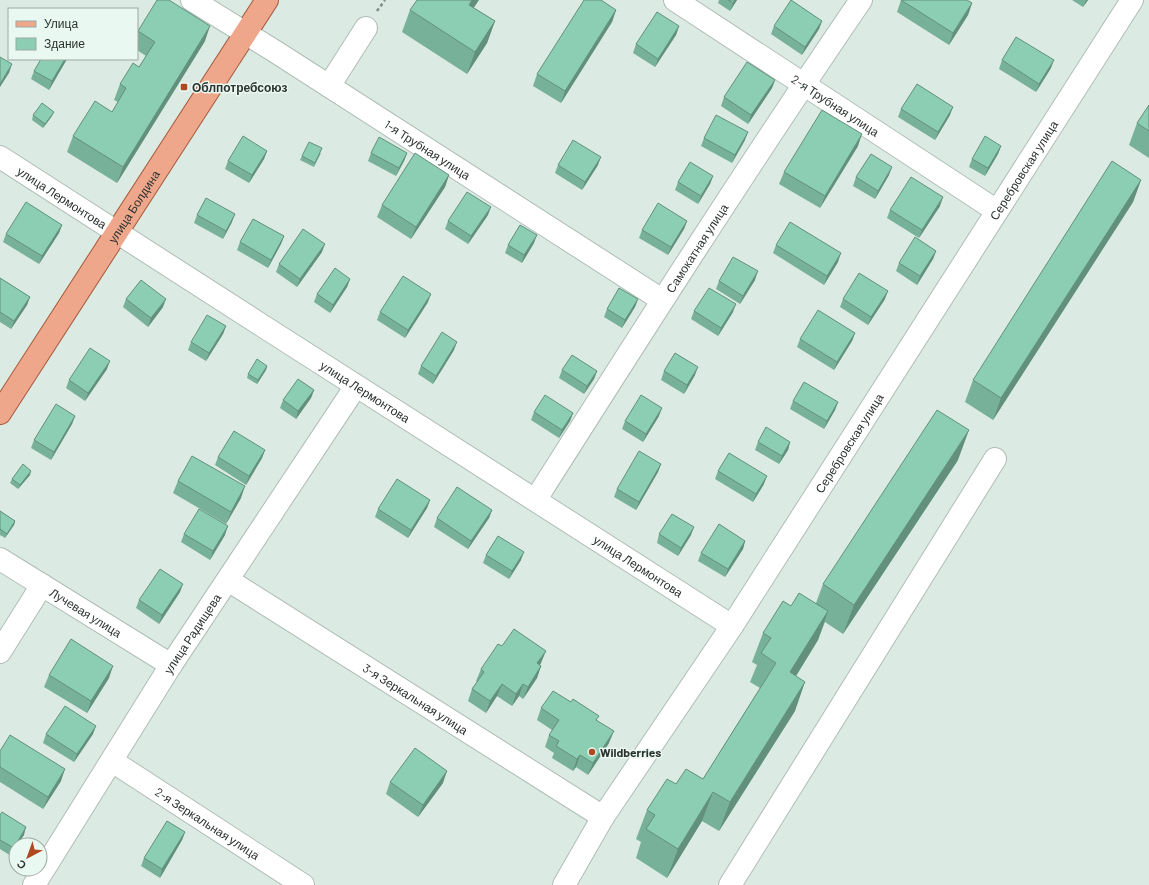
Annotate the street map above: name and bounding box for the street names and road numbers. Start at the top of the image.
street label: 2-я Трубная улица [789,72,882,139]
street label: 1-я Трубная улица [382,117,473,182]
street label: Серебровская улица [986,117,1060,222]
street label: улица Лермонтова [14,163,110,231]
street label: улица Болдина [105,167,162,246]
street label: Самокатная улица [663,201,731,295]
street label: улица Лермонтова [317,358,413,425]
street label: Серебровская улица [812,390,886,495]
street label: улица Лермонтова [591,532,686,600]
street label: Лучевая улица [47,585,125,640]
street label: улица Радищева [161,591,224,677]
street label: 3-я Зеркальная улица [361,660,471,737]
street label: 2-я Зеркальная улица [153,784,263,862]

